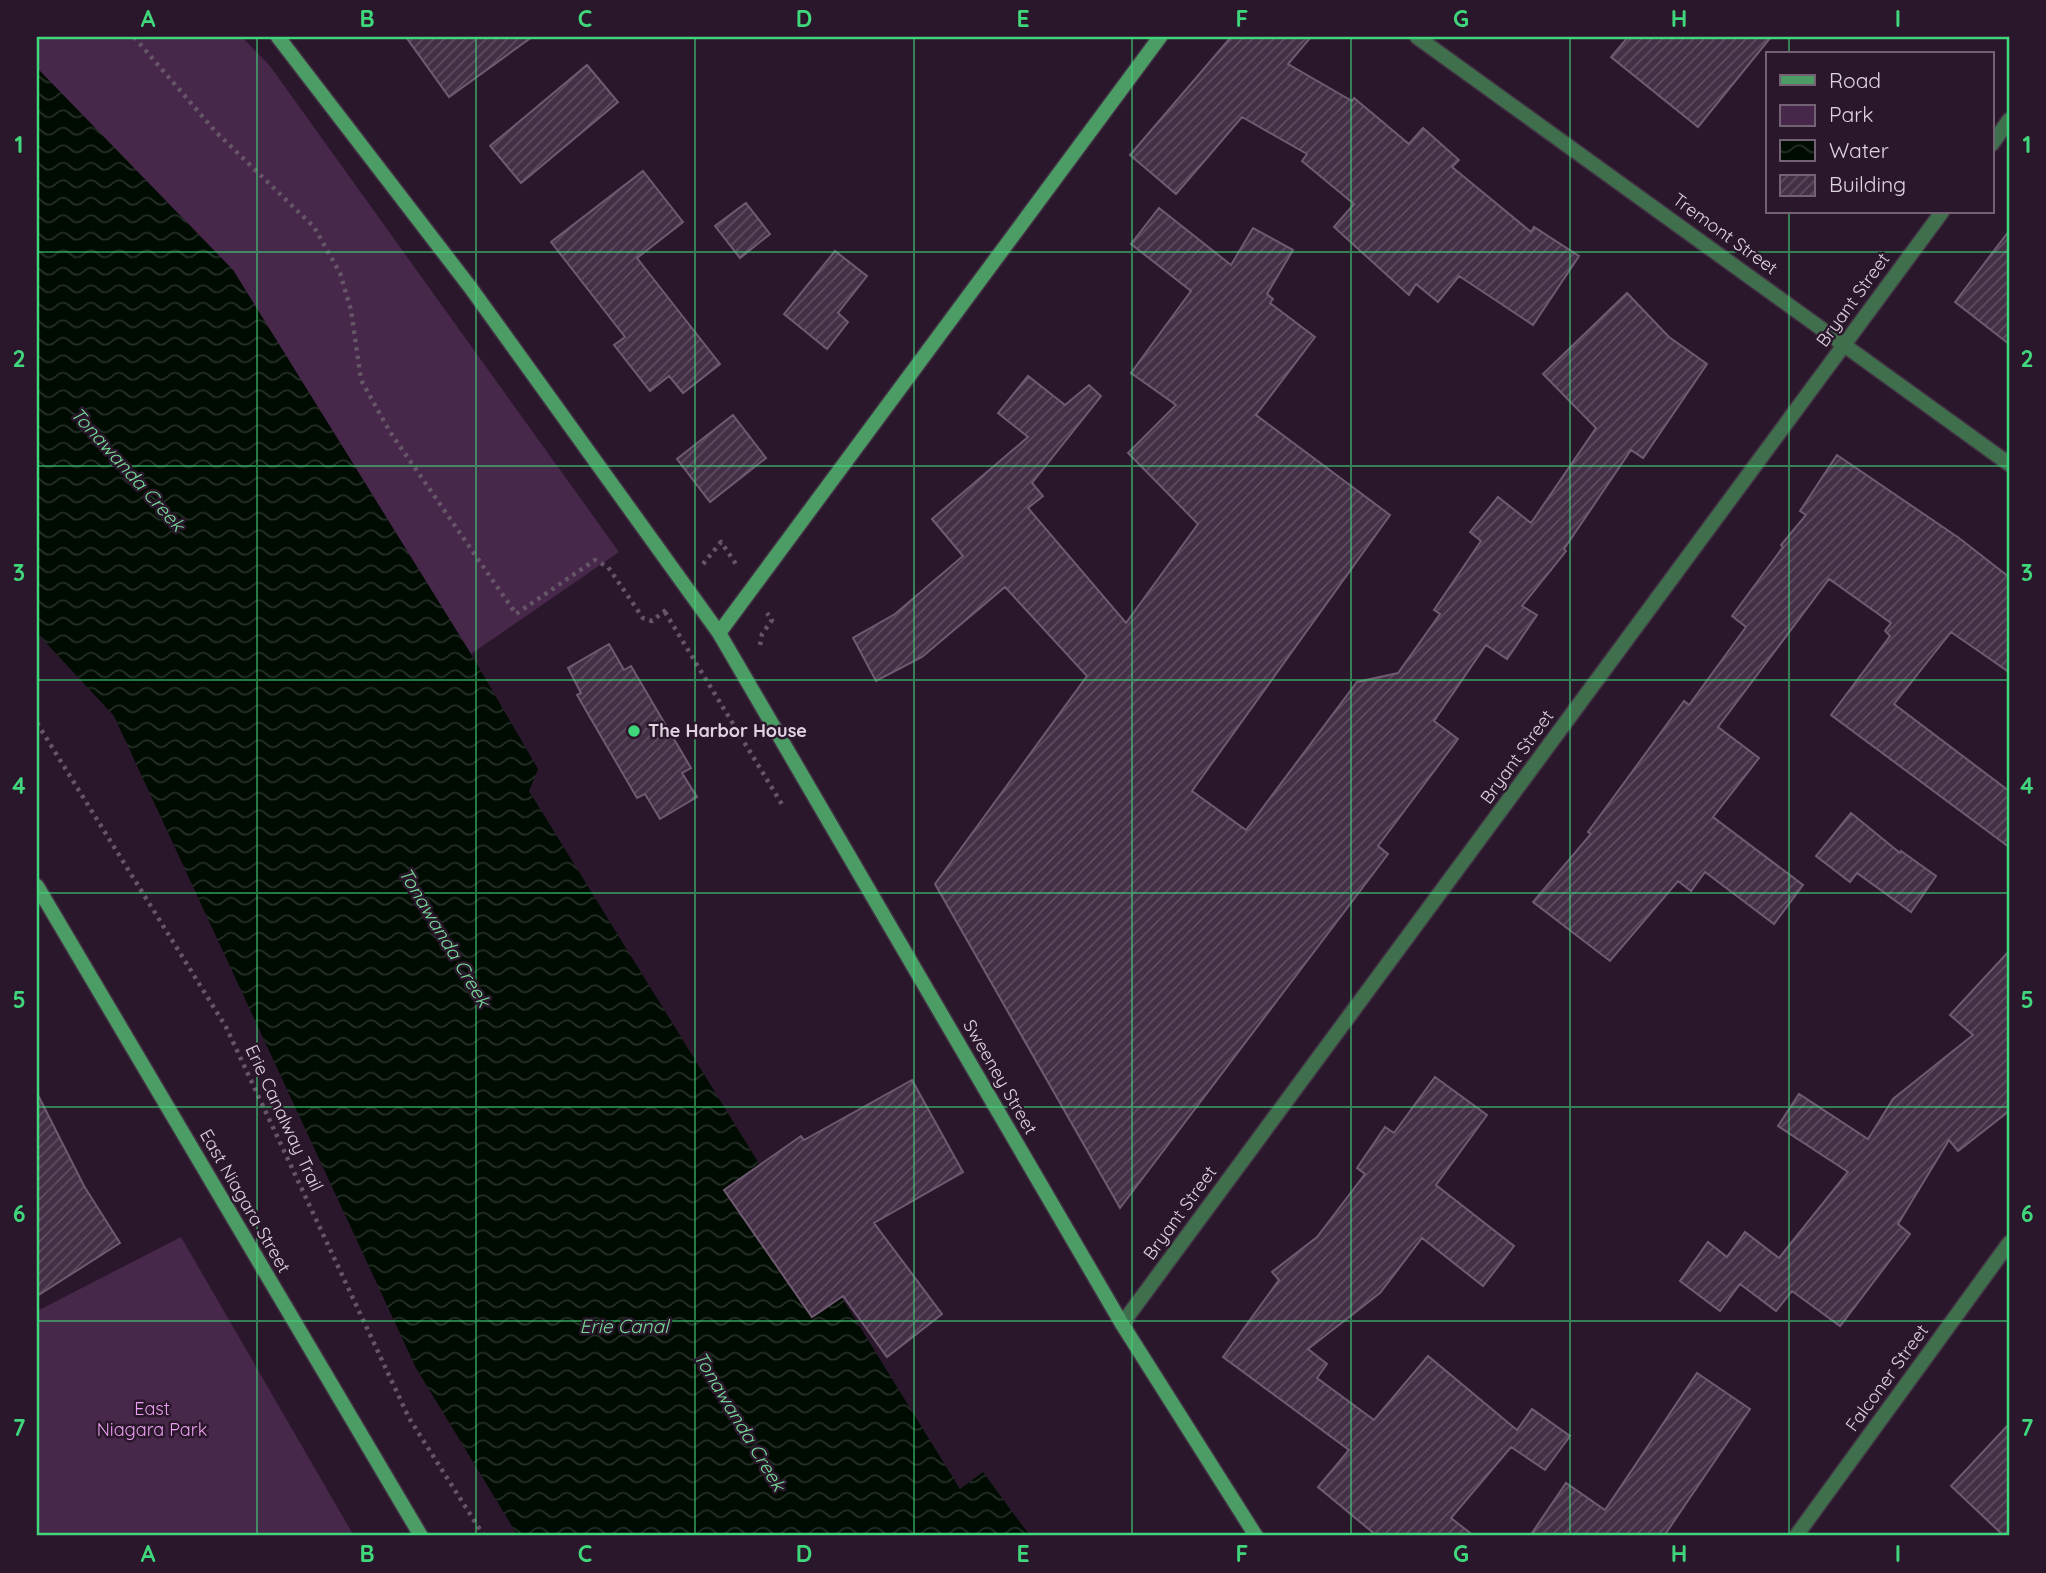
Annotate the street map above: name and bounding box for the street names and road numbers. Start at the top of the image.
street label: Tremont Street [1668,188,1782,279]
street label: Bryant Street [1811,248,1894,351]
street label: Bryant Street [1475,705,1558,808]
street label: Sweeney Street [958,1015,1043,1138]
street label: Erie Canalway Trail [240,1041,328,1195]
street label: East Niagara Street [195,1125,296,1277]
street label: Bryant Street [1138,1161,1221,1264]
street label: Falconer Street [1840,1320,1933,1436]

